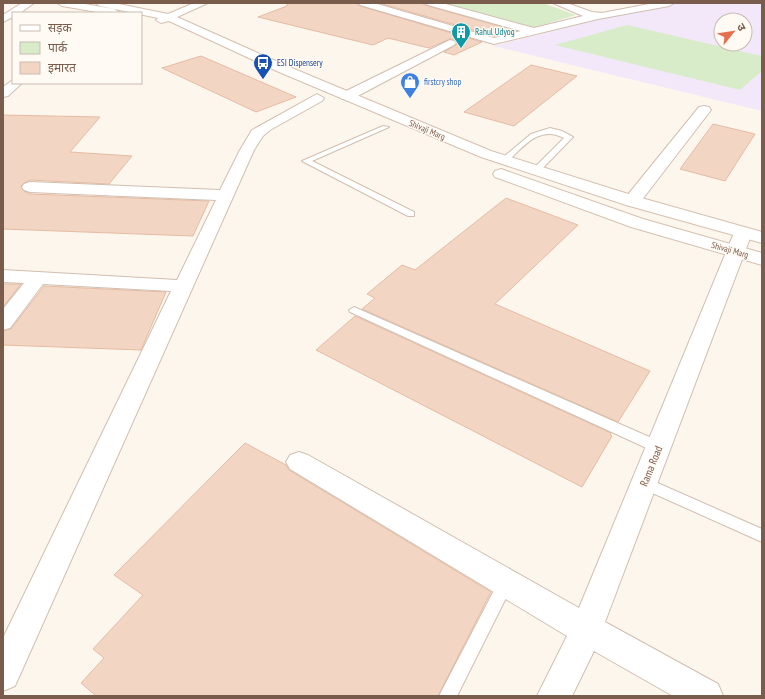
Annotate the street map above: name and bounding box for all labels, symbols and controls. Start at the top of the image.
legend [12,12,142,84]
north arrow [713,12,753,52]
text: सड़क [48,20,73,35]
building icon: Rahul Udyog [450,21,472,49]
text: उ [734,21,750,34]
place label: Rahul Udyog [475,26,515,37]
text: पार्क [48,40,68,55]
bus stop icon: ESI Dispensery [252,52,274,80]
place label: ESI Dispensery [277,57,323,68]
text: इमारत [48,60,77,75]
shop icon: firstcry shop [399,71,421,99]
place label: firstcry shop [424,76,461,87]
street label: Shivaji Marg [407,117,447,143]
street label: Shivaji Marg [710,239,750,261]
street label: Rama Road [637,444,666,488]

